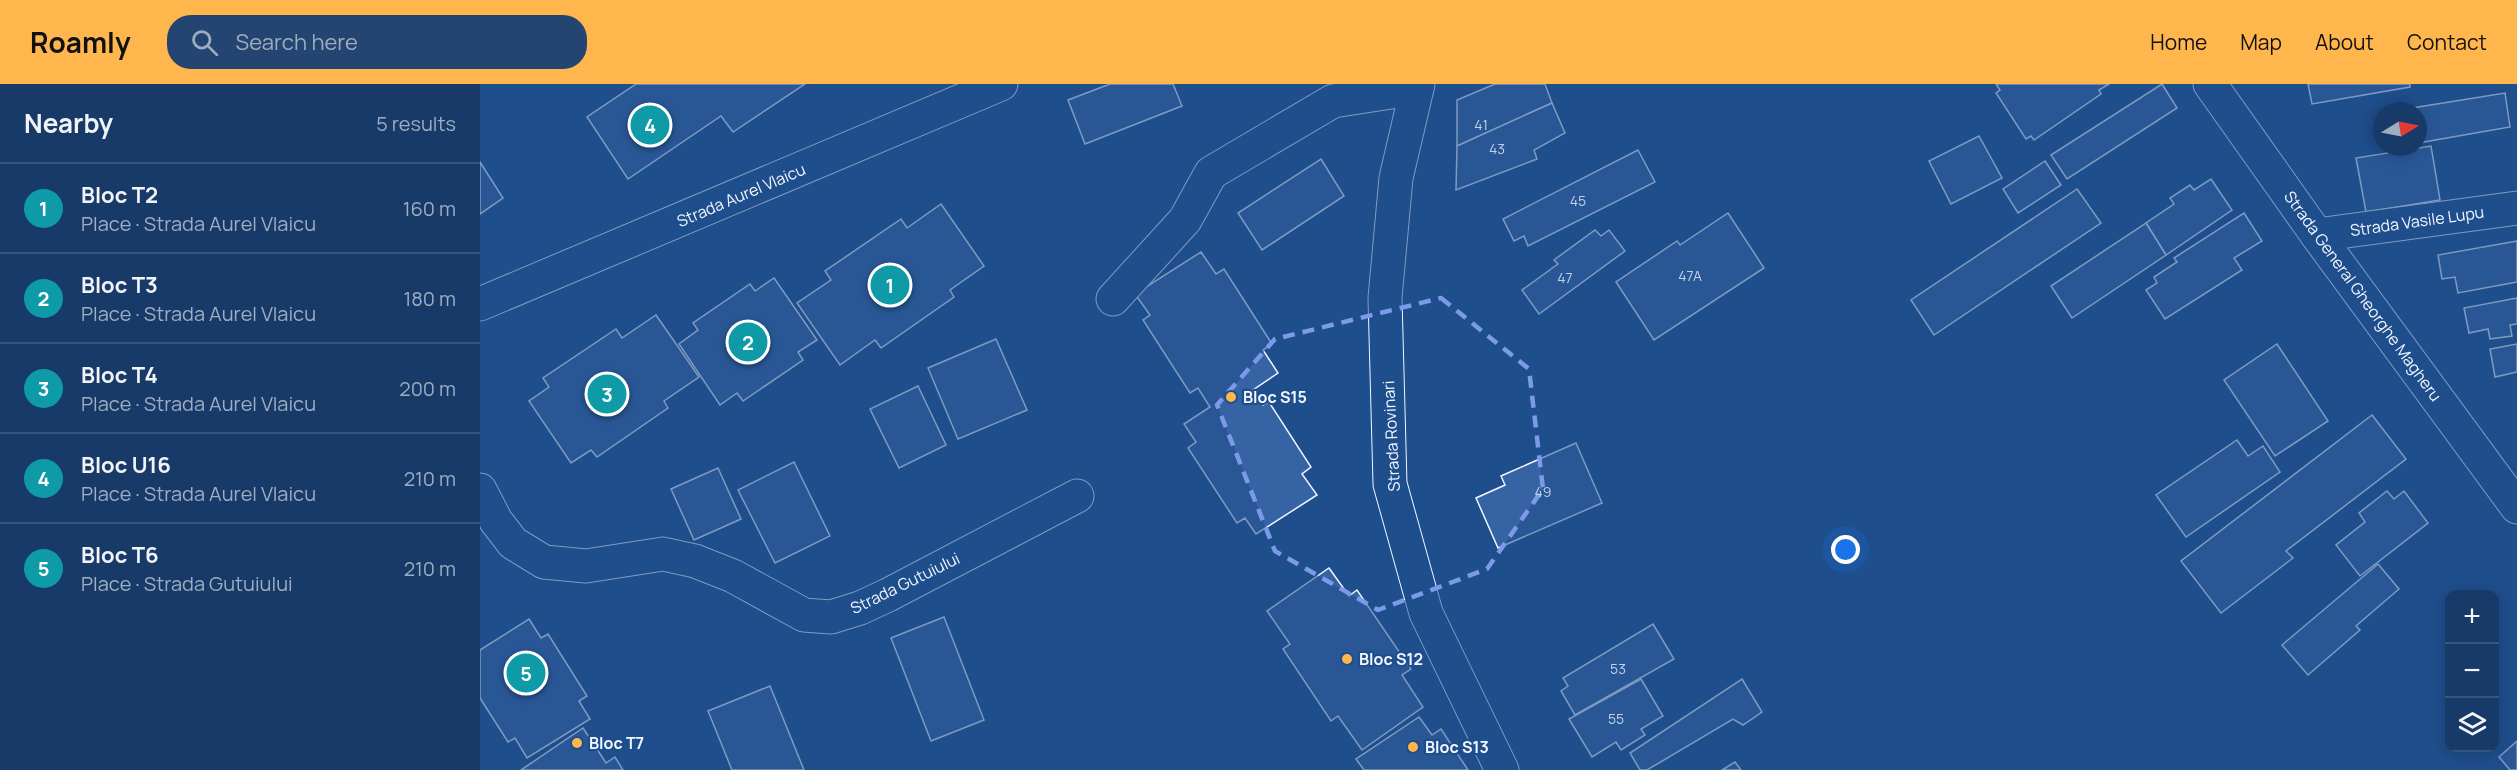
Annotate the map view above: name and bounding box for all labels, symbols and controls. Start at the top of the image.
search box [167,15,587,69]
text: Roamly [30,23,131,61]
icon: search [188,26,221,59]
text: Search here [236,27,358,57]
text: Home [2150,28,2207,56]
text: Map [2240,28,2282,56]
text: About [2315,28,2374,56]
text: Contact [2407,28,2487,56]
pin: 4 [630,102,670,147]
north arrow [2373,102,2427,156]
text: Nearby [24,105,113,141]
text: 5 results [376,110,456,137]
house number: 41 [1474,115,1488,134]
house number: 43 [1489,139,1505,158]
street label: Strada Aurel Vlaicu [673,158,809,232]
text: Bloc T2 [81,180,158,210]
street label: Strada General Gheorghe Magheru [2279,186,2447,406]
house number: 45 [1570,191,1586,210]
text: 1 [39,195,48,222]
text: 160 m [403,195,456,222]
street label: Strada Vasile Lupu [2349,201,2485,241]
text: Place · Strada Aurel Vlaicu [81,210,316,237]
pin: 1 [870,262,910,308]
house number: 47A [1678,266,1702,285]
house number: 47 [1557,268,1573,287]
text: Bloc T3 [81,270,158,300]
text: 2 [38,285,49,312]
text: 180 m [403,285,456,312]
text: Place · Strada Aurel Vlaicu [81,300,316,327]
pin: 2 [728,320,768,364]
text: Bloc T4 [81,360,158,390]
pin: 3 [588,372,626,416]
text: 3 [38,375,49,402]
text: 200 m [399,375,456,402]
street label: Strada Rovinari [1377,380,1405,492]
place label: Bloc S15 [1243,386,1307,408]
text: Place · Strada Aurel Vlaicu [81,390,316,417]
marker: Bloc S15 [1224,390,1238,404]
text: Bloc U16 [81,450,171,480]
text: 4 [37,465,50,492]
text: 210 m [404,465,456,492]
text: Place · Strada Aurel Vlaicu [81,480,316,507]
house number: 49 [1535,482,1551,501]
your location [1831,535,1860,564]
text: Bloc T6 [81,540,159,570]
street label: Strada Gutuiului [847,547,963,619]
text: 5 [38,555,49,582]
text: 210 m [404,555,456,582]
text: Place · Strada Gutuiului [81,570,293,597]
map controls [2445,590,2499,752]
button: + [2445,590,2499,644]
button: − [2445,644,2499,698]
place label: Bloc S12 [1359,648,1423,670]
pin: 5 [506,650,546,696]
marker: Bloc S12 [1340,652,1354,666]
house number: 53 [1610,659,1626,678]
button: layers [2445,698,2499,752]
house number: 55 [1608,709,1624,728]
place label: Bloc T7 [589,732,644,754]
marker: Bloc T7 [570,736,584,750]
place label: Bloc S13 [1425,736,1489,758]
marker: Bloc S13 [1406,740,1420,754]

